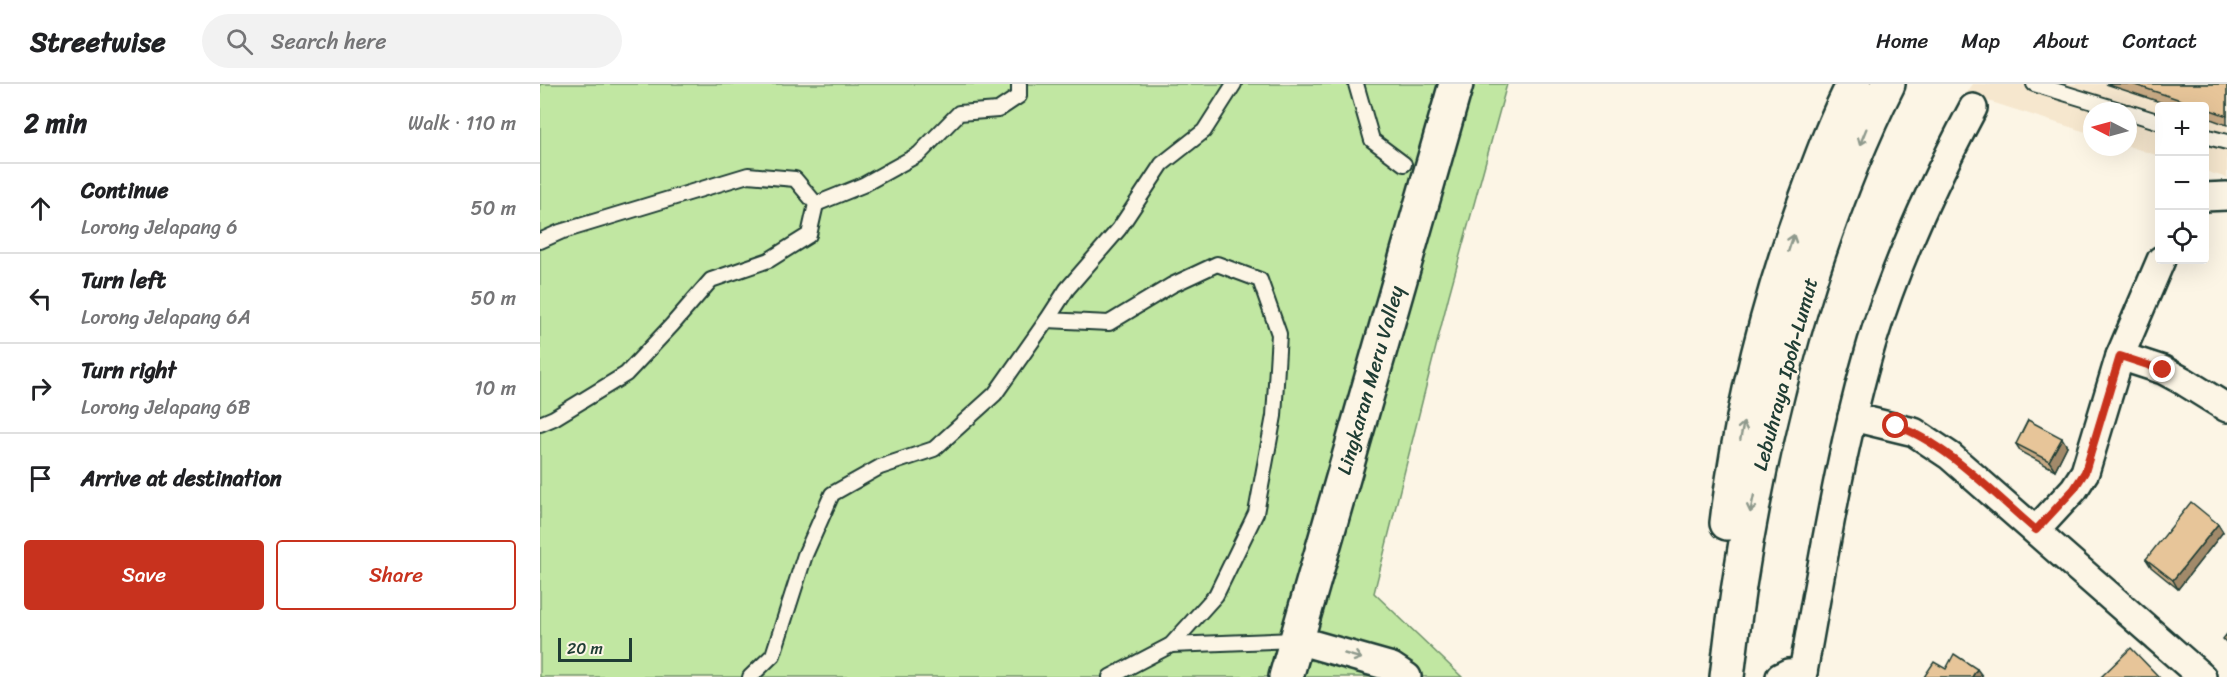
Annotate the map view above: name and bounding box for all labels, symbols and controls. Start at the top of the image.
search box [202,14,622,68]
text: Streetwise [30,17,166,66]
text: Search here [271,22,387,61]
text: Home [1876,22,1928,60]
text: Map [1961,22,2000,60]
text: About [2033,22,2090,60]
text: Contact [2123,22,2197,60]
icon: search [223,25,256,58]
text: 2 min [24,100,87,146]
north arrow [2083,102,2137,156]
map controls [2155,102,2209,264]
button: + [2155,102,2209,156]
text: Walk · 110 m [408,106,516,141]
one-way arrow [1856,127,1867,145]
button: − [2155,156,2209,210]
text: Continue [81,171,169,210]
text: 50 m [471,191,516,226]
icon: ahead [24,192,57,225]
text: Lorong Jelapang 6 [81,210,238,245]
button: locate [2155,210,2209,264]
one-way arrow [1786,234,1797,253]
text: Turn left [81,261,166,300]
street label: Lebuhraya Ipoh-Lumut [1743,273,1828,475]
text: 50 m [471,281,516,316]
street label: Lingkaran Meru Valley [1327,281,1414,479]
icon: left [24,282,57,315]
text: Lorong Jelapang 6A [81,300,251,335]
text: Turn right [81,351,176,390]
route end [2149,356,2175,382]
text: 10 m [474,371,516,406]
icon: right [24,372,57,405]
text: Lorong Jelapang 6B [81,390,250,425]
route start [1882,412,1908,438]
one-way arrow [1737,422,1748,442]
text: Arrive at destination [81,459,282,498]
icon: arrive [24,462,57,495]
one-way arrow [1746,493,1757,513]
button: Save [24,540,264,610]
button: Share [276,540,516,610]
text: 20 m [567,634,603,663]
scale bar [558,635,632,662]
one-way arrow [1343,651,1362,662]

